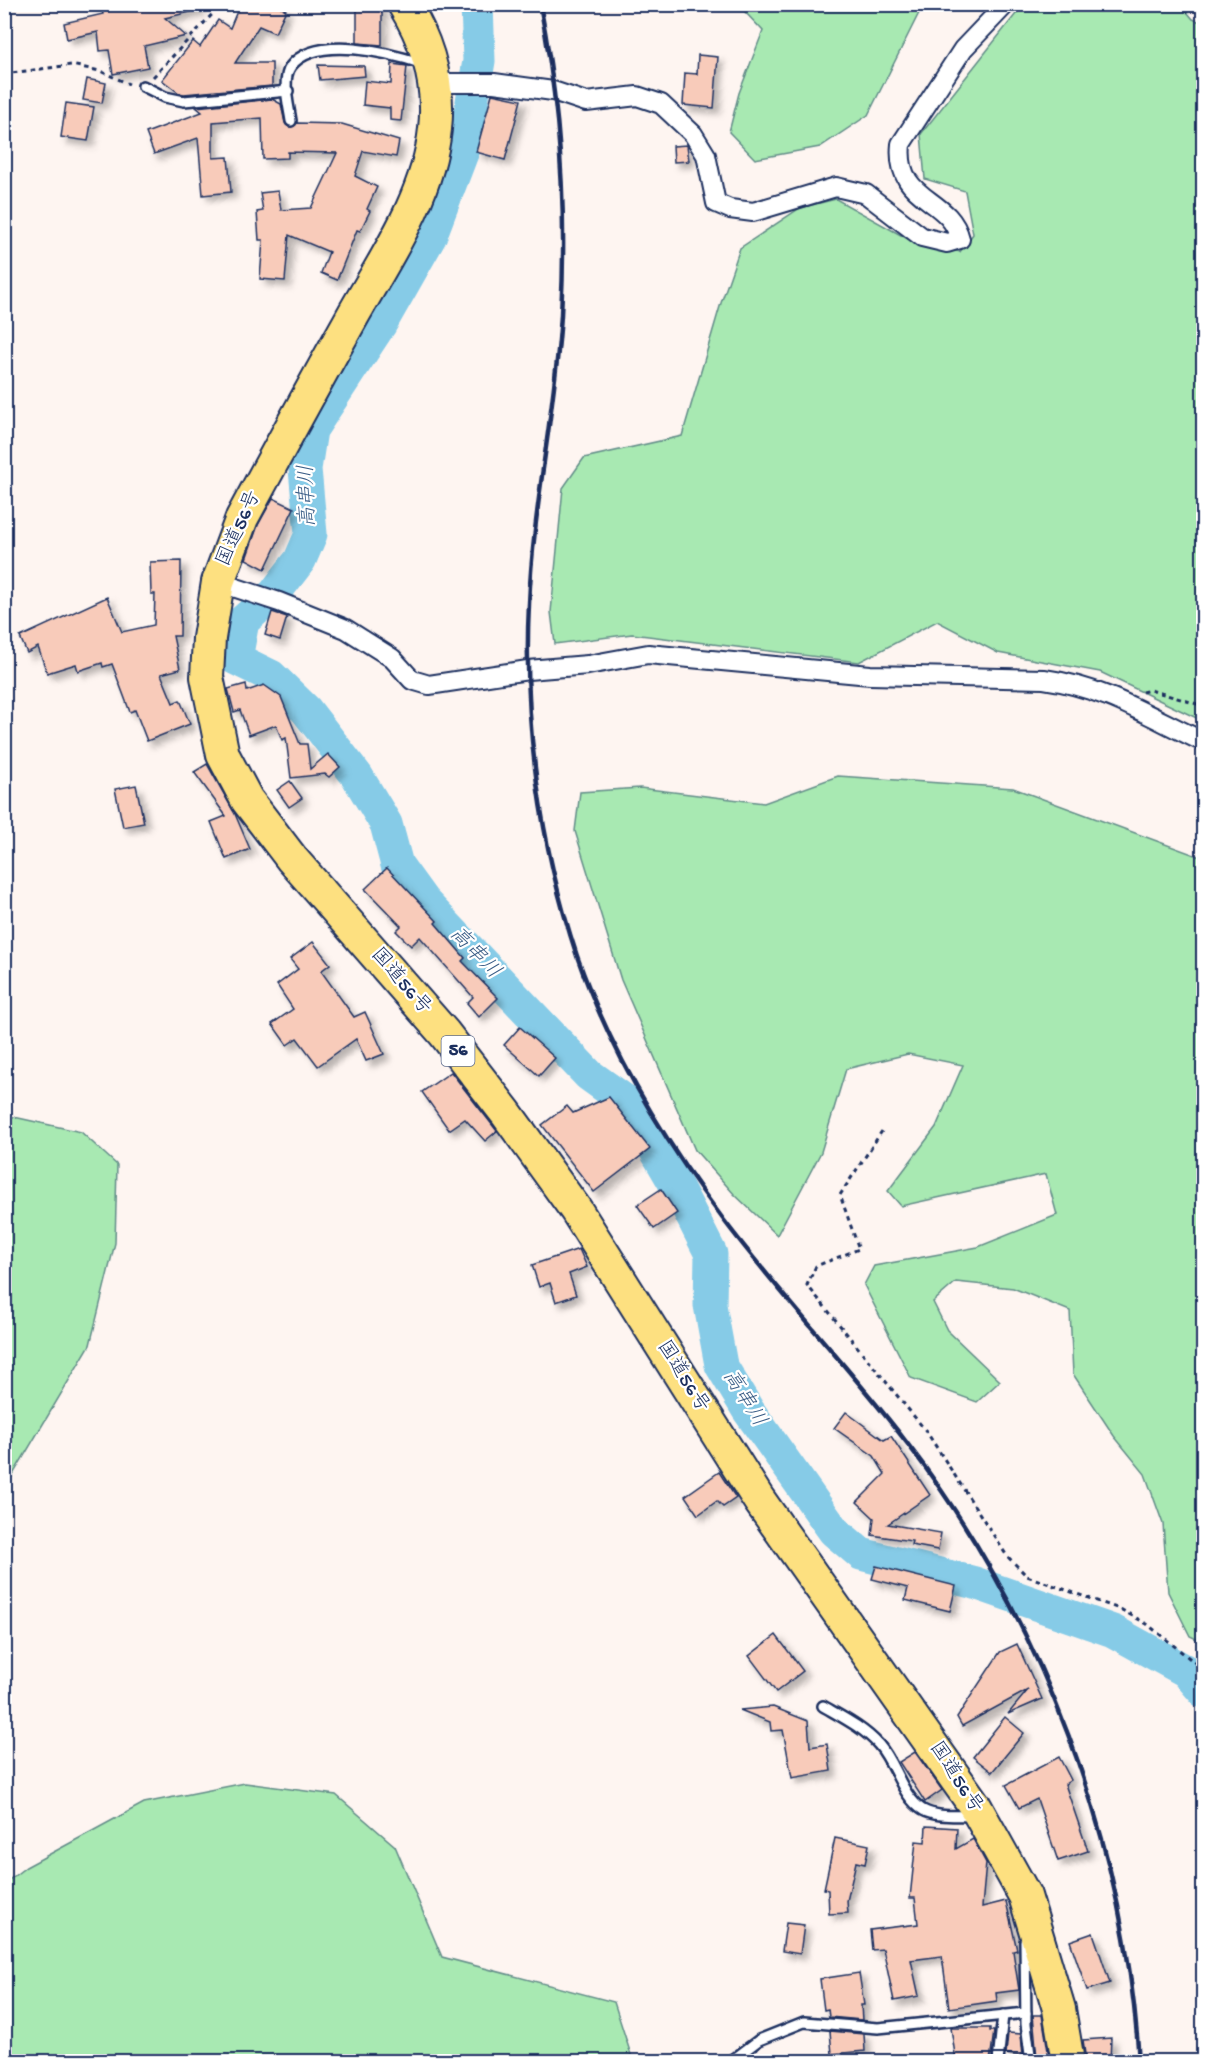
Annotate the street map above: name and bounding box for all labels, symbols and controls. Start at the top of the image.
water label: 高串川 [293,464,323,528]
street label: 国道56号 [212,487,267,571]
water label: 高串川 [443,921,506,985]
street label: 国道56号 [365,943,436,1020]
road number: 56 [442,1036,474,1066]
street label: 国道56号 [651,1336,714,1417]
water label: 高串川 [716,1365,772,1432]
street label: 国道56号 [923,1737,987,1818]

